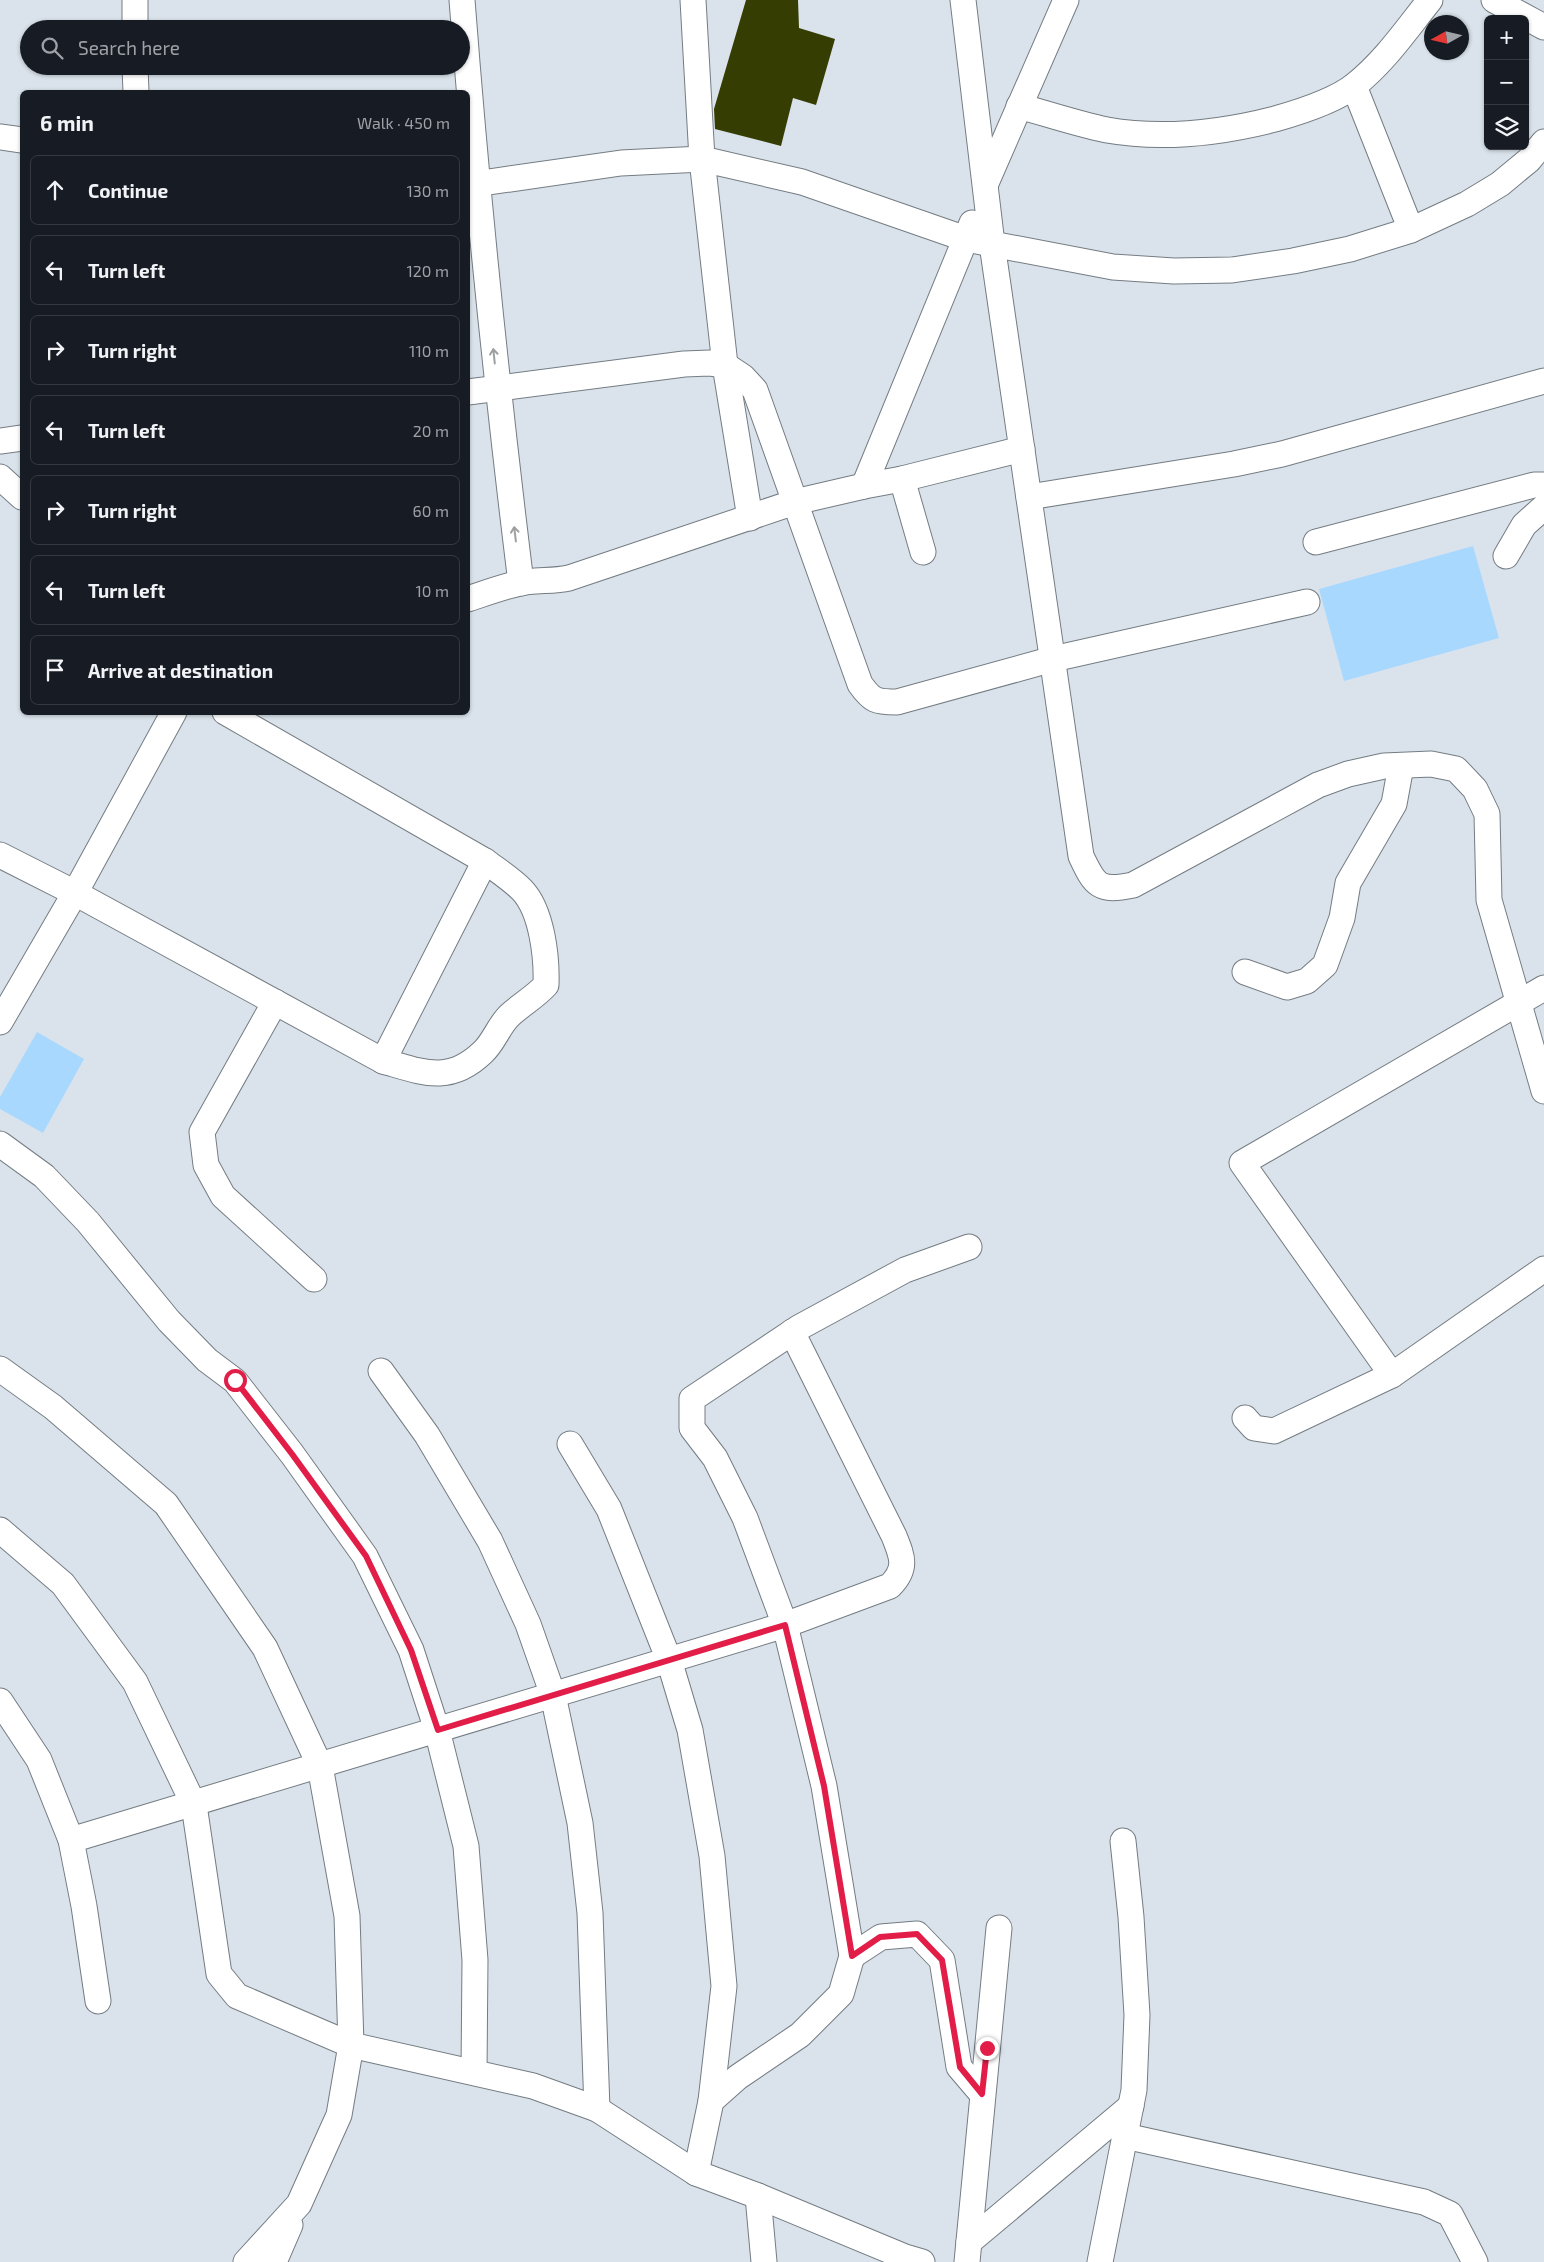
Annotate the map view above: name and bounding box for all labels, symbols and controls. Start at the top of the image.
north arrow [1424,15,1469,60]
map controls [1484,15,1529,150]
button: + [1484,15,1529,60]
search box [20,20,470,75]
icon: search [38,34,66,62]
text: Search here [78,36,180,59]
button: − [1484,60,1529,105]
button: layers [1484,105,1529,150]
text: 6 min [40,110,94,135]
text: Walk · 450 m [357,113,450,132]
icon: ahead [41,176,69,204]
text: Continue [88,179,168,202]
text: 130 m [407,181,449,200]
icon: left [41,256,69,284]
text: Turn left [88,259,165,282]
text: 120 m [406,261,449,280]
icon: right [41,336,69,364]
text: Turn right [88,339,176,362]
text: 110 m [409,341,449,360]
one-way arrow [489,348,499,364]
icon: left [41,416,69,444]
text: Turn left [88,419,165,442]
text: 20 m [413,421,449,440]
icon: right [41,496,69,524]
text: Turn right [88,499,176,522]
text: 60 m [413,501,449,520]
one-way arrow [510,527,520,543]
icon: left [41,576,69,604]
text: Turn left [88,579,165,602]
text: 10 m [415,581,449,600]
icon: arrive [41,656,69,684]
text: Arrive at destination [88,659,273,682]
route start [224,1369,247,1392]
route end [976,2037,999,2060]

